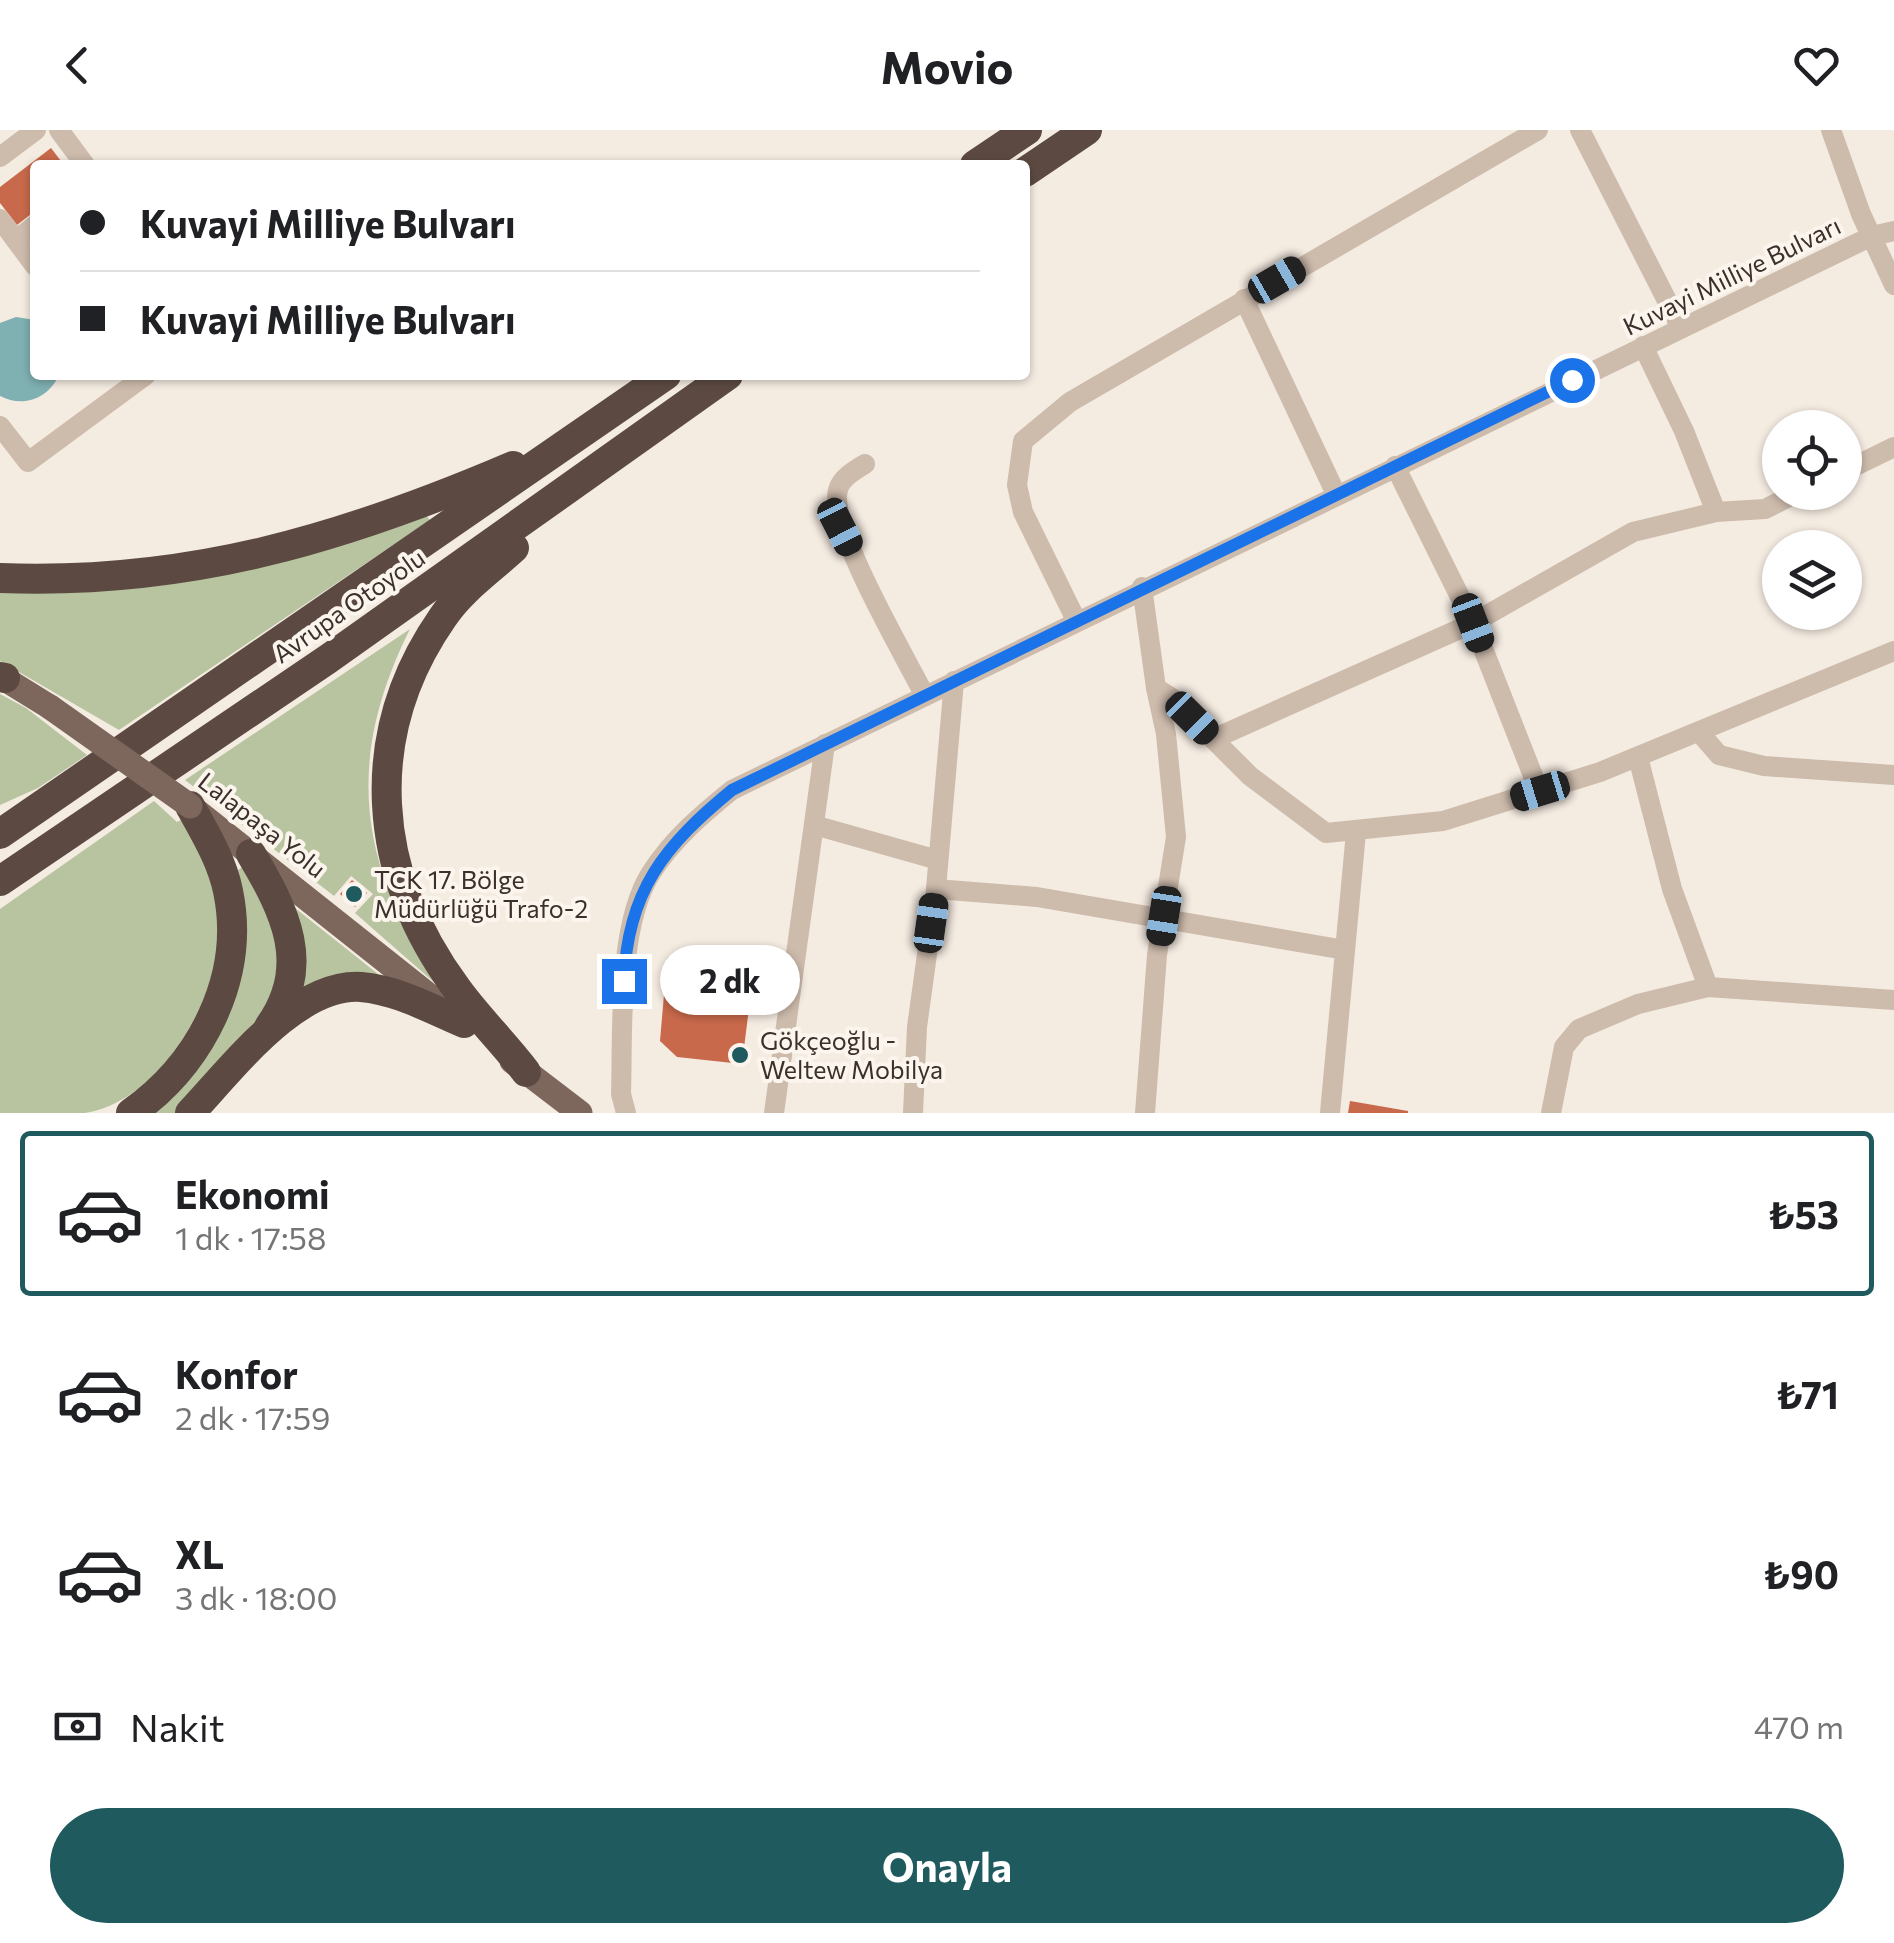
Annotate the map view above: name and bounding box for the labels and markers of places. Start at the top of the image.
place label: TCK 17. Bölge Müdürlüğü Trafo-2 [374,864,588,923]
marker: TCK 17. Bölge Müdürlüğü Trafo-2 [343,883,365,905]
place label: Gökçeoğlu - Weltew Mobilya [760,1025,943,1084]
marker: Gökçeoğlu - Weltew Mobilya [729,1044,751,1066]

